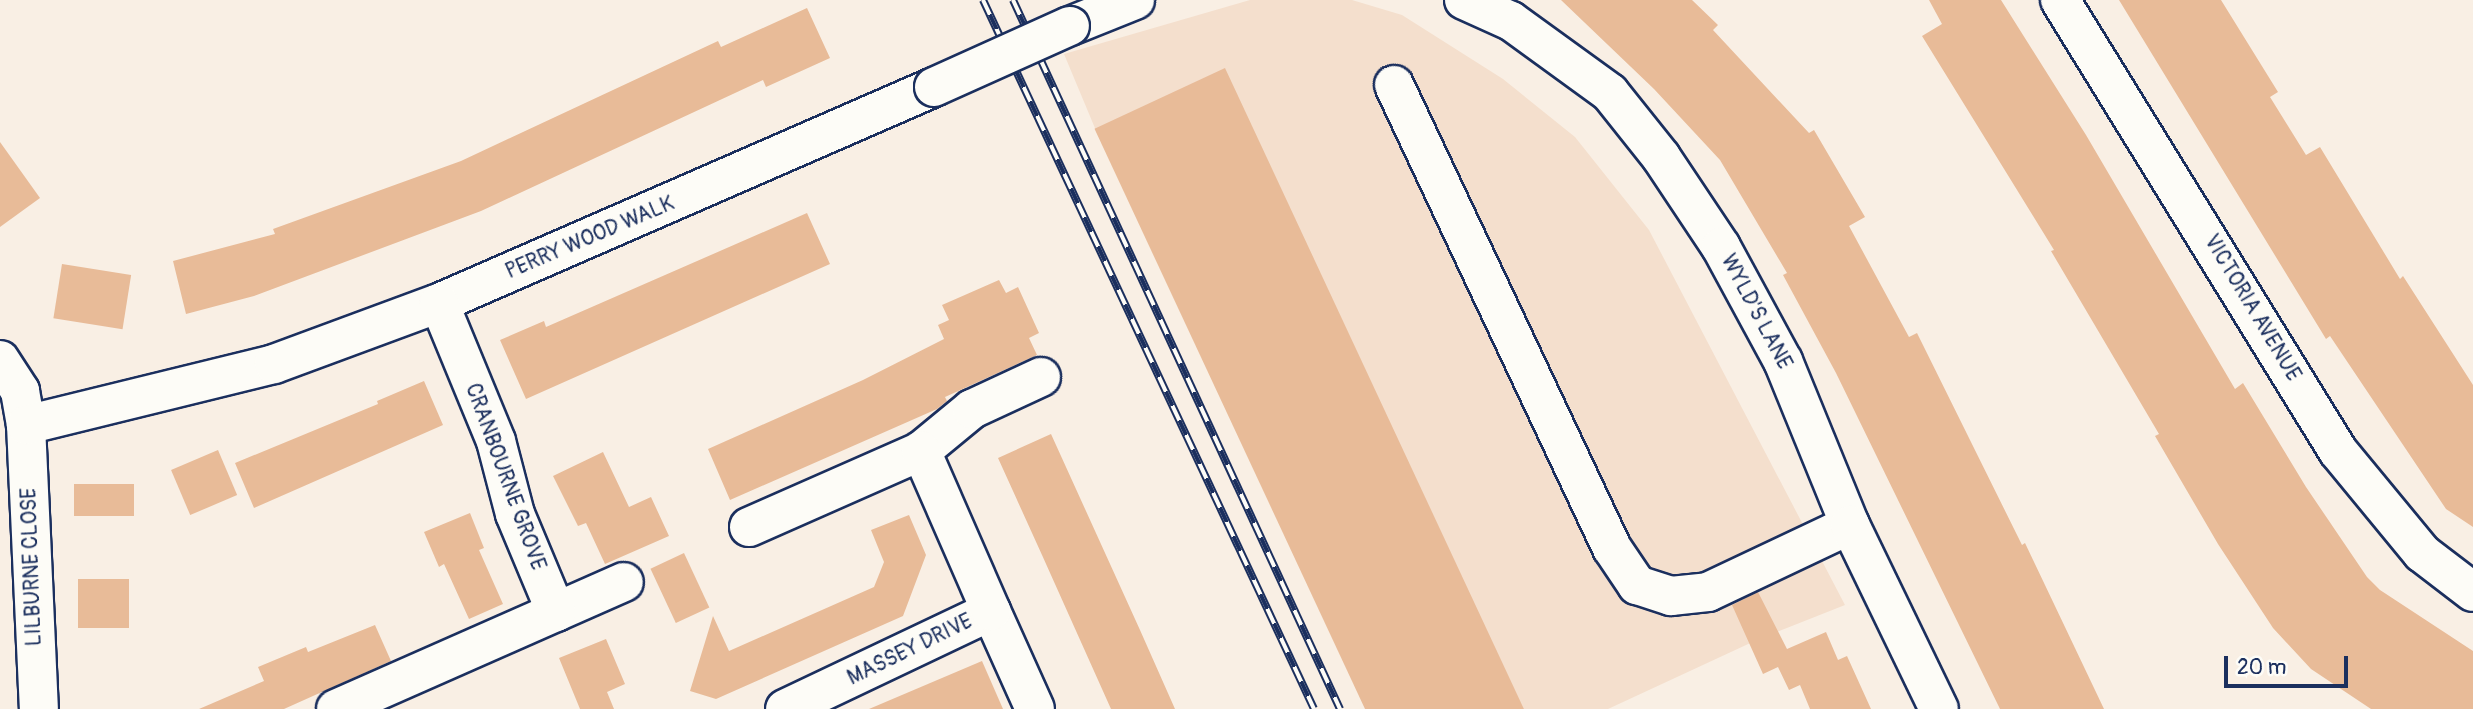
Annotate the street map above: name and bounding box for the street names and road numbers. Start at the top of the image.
street label: PERRY WOOD WALK [502,191,678,285]
street label: VICTORIA AVENUE [2198,230,2306,386]
street label: WYLD'S LANE [1715,250,1797,374]
street label: CRANBOURNE GROVE [460,380,550,574]
street label: LILBURNE CLOSE [17,487,47,647]
street label: MASSEY DRIVE [844,609,976,691]

